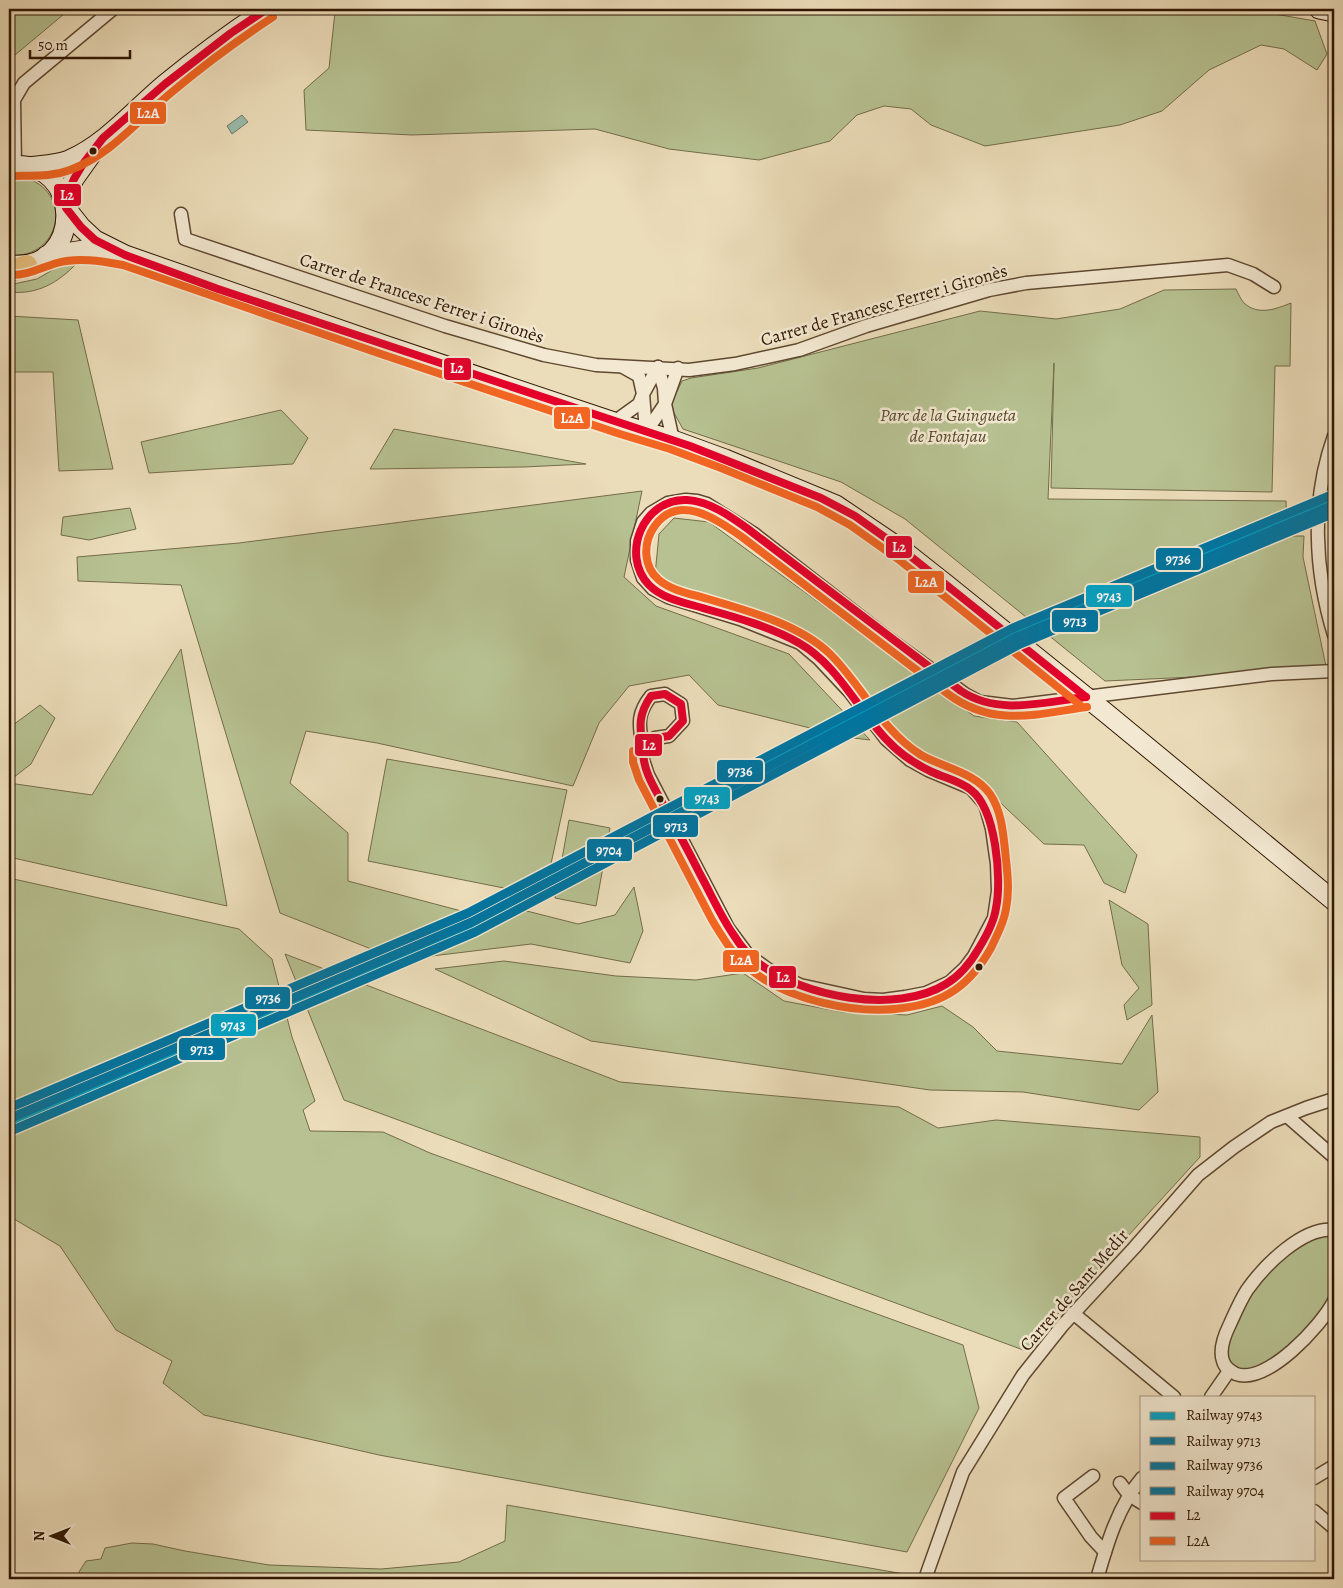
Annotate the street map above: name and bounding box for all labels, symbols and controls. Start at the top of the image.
scale bar [30,28,130,60]
text: 50 m [38,35,68,55]
line badge: L2A [129,101,167,125]
text: L2A [137,104,160,123]
unlabelled marker [88,146,98,156]
line badge: L2 [53,183,82,207]
text: L2 [60,186,74,205]
street label: Carrer de Francesc Ferrer i Gironès [297,247,547,349]
street label: Carrer de Francesc Ferrer i Gironès [758,258,1010,352]
line badge: L2 [443,357,472,381]
text: L2 [450,359,464,378]
park label: Parc de la Guingueta de Fontajau [880,403,1016,448]
line badge: L2A [553,406,591,430]
text: L2A [561,409,584,428]
line badge: L2 [885,535,913,559]
text: L2 [892,538,906,557]
line badge: 9736 [1155,547,1202,571]
text: 9736 [1165,550,1191,569]
line badge: L2A [907,570,945,594]
text: L2A [915,573,938,592]
line badge: 9743 [1085,584,1133,608]
text: 9743 [1096,587,1122,606]
line badge: 9713 [1051,609,1099,633]
text: 9713 [1063,612,1087,631]
line badge: L2 [634,733,663,757]
text: L2 [642,736,656,755]
line badge: 9736 [716,759,764,783]
text: 9736 [727,762,753,781]
line badge: 9743 [683,786,731,810]
text: 9743 [694,789,720,808]
unlabelled marker [655,794,665,804]
line badge: 9713 [652,814,699,838]
text: 9713 [664,817,688,836]
line badge: 9704 [586,838,633,862]
text: 9704 [596,841,622,860]
line badge: L2A [722,949,760,973]
text: L2A [730,951,753,970]
unlabelled marker [974,962,984,972]
line badge: L2 [768,965,797,989]
text: L2 [776,968,790,987]
line badge: 9736 [244,986,291,1010]
text: 9736 [255,989,281,1008]
line badge: 9743 [210,1013,257,1037]
text: 9743 [220,1016,246,1035]
line badge: 9713 [178,1037,226,1061]
text: 9713 [190,1040,214,1059]
street label: Carrer de Sant Medir [1014,1224,1134,1356]
legend [1140,1396,1316,1560]
text: Railway 9743 [1186,1405,1263,1425]
text: Railway 9713 [1186,1431,1261,1451]
text: Railway 9736 [1186,1455,1263,1475]
text: Railway 9704 [1186,1481,1265,1501]
text: L2 [1186,1505,1201,1525]
north arrow [28,1510,78,1560]
text: N [30,1531,49,1541]
text: L2A [1186,1531,1210,1551]

